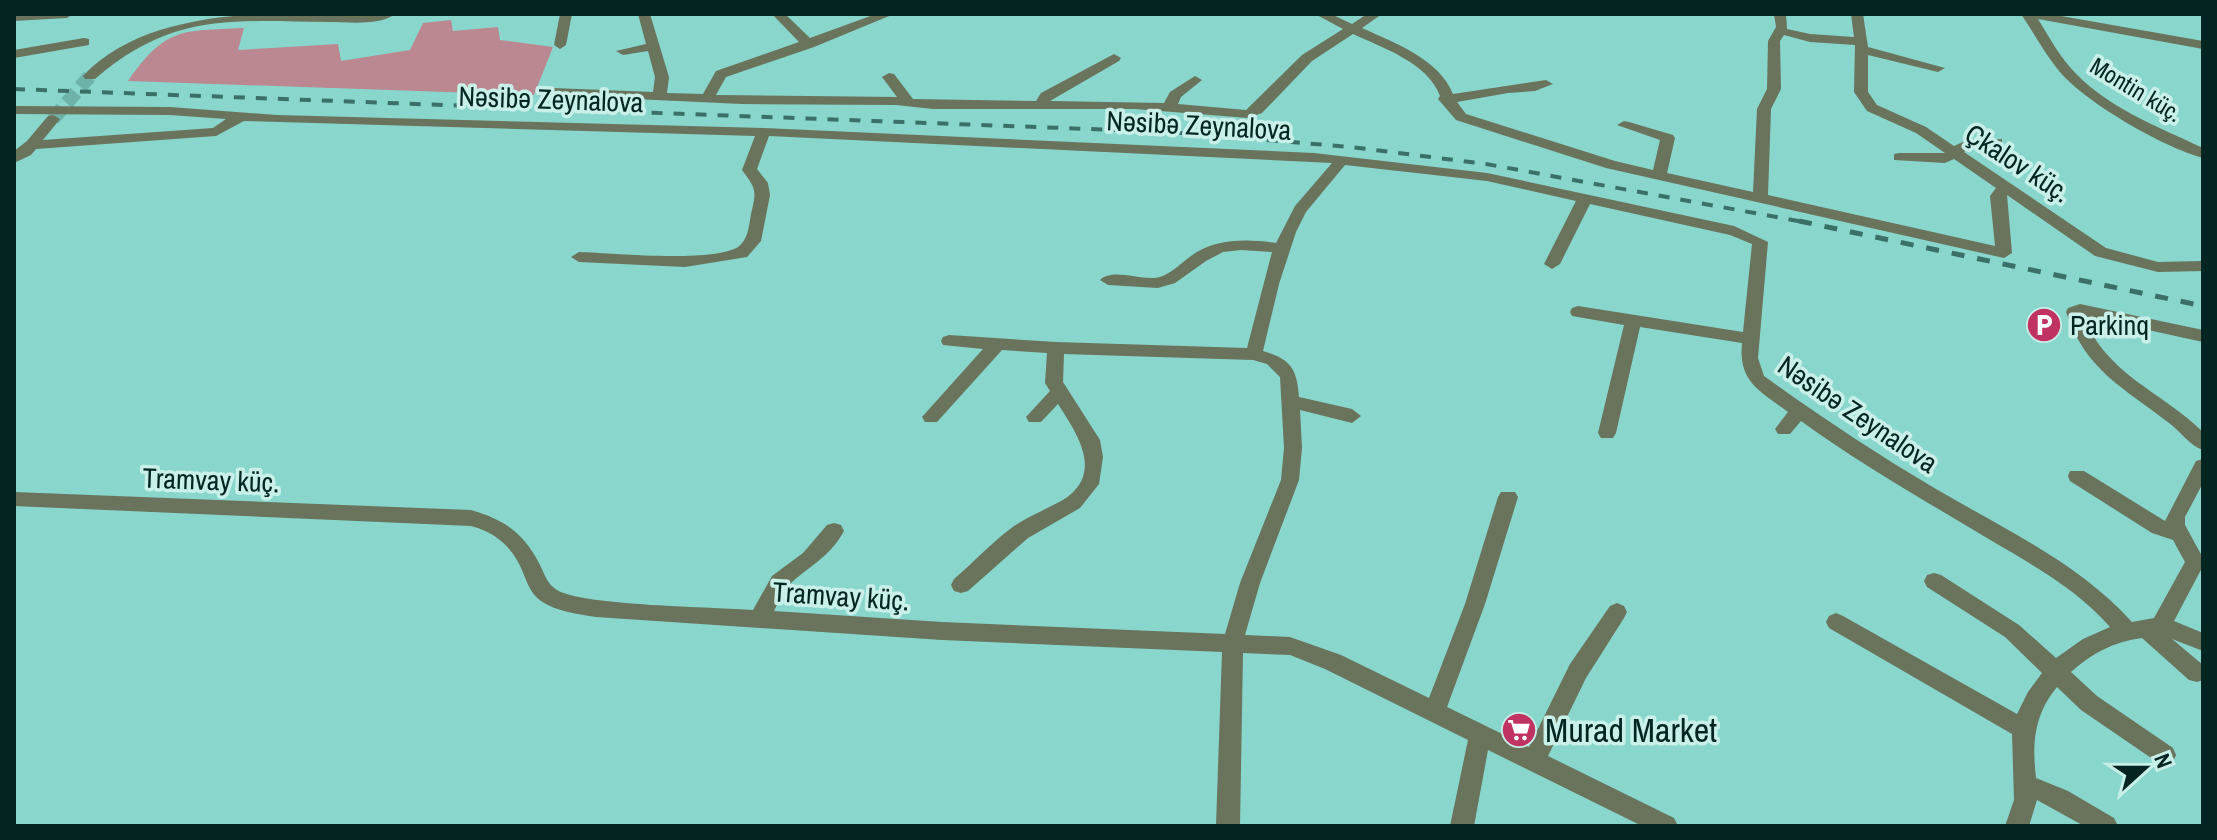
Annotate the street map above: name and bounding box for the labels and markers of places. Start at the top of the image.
parking icon: Parkinq [2025,306,2063,344]
place label: Parkinq [2070,306,2149,344]
place label: Murad Market [1545,707,1717,753]
supermarket icon: Murad Market [1500,711,1538,749]

